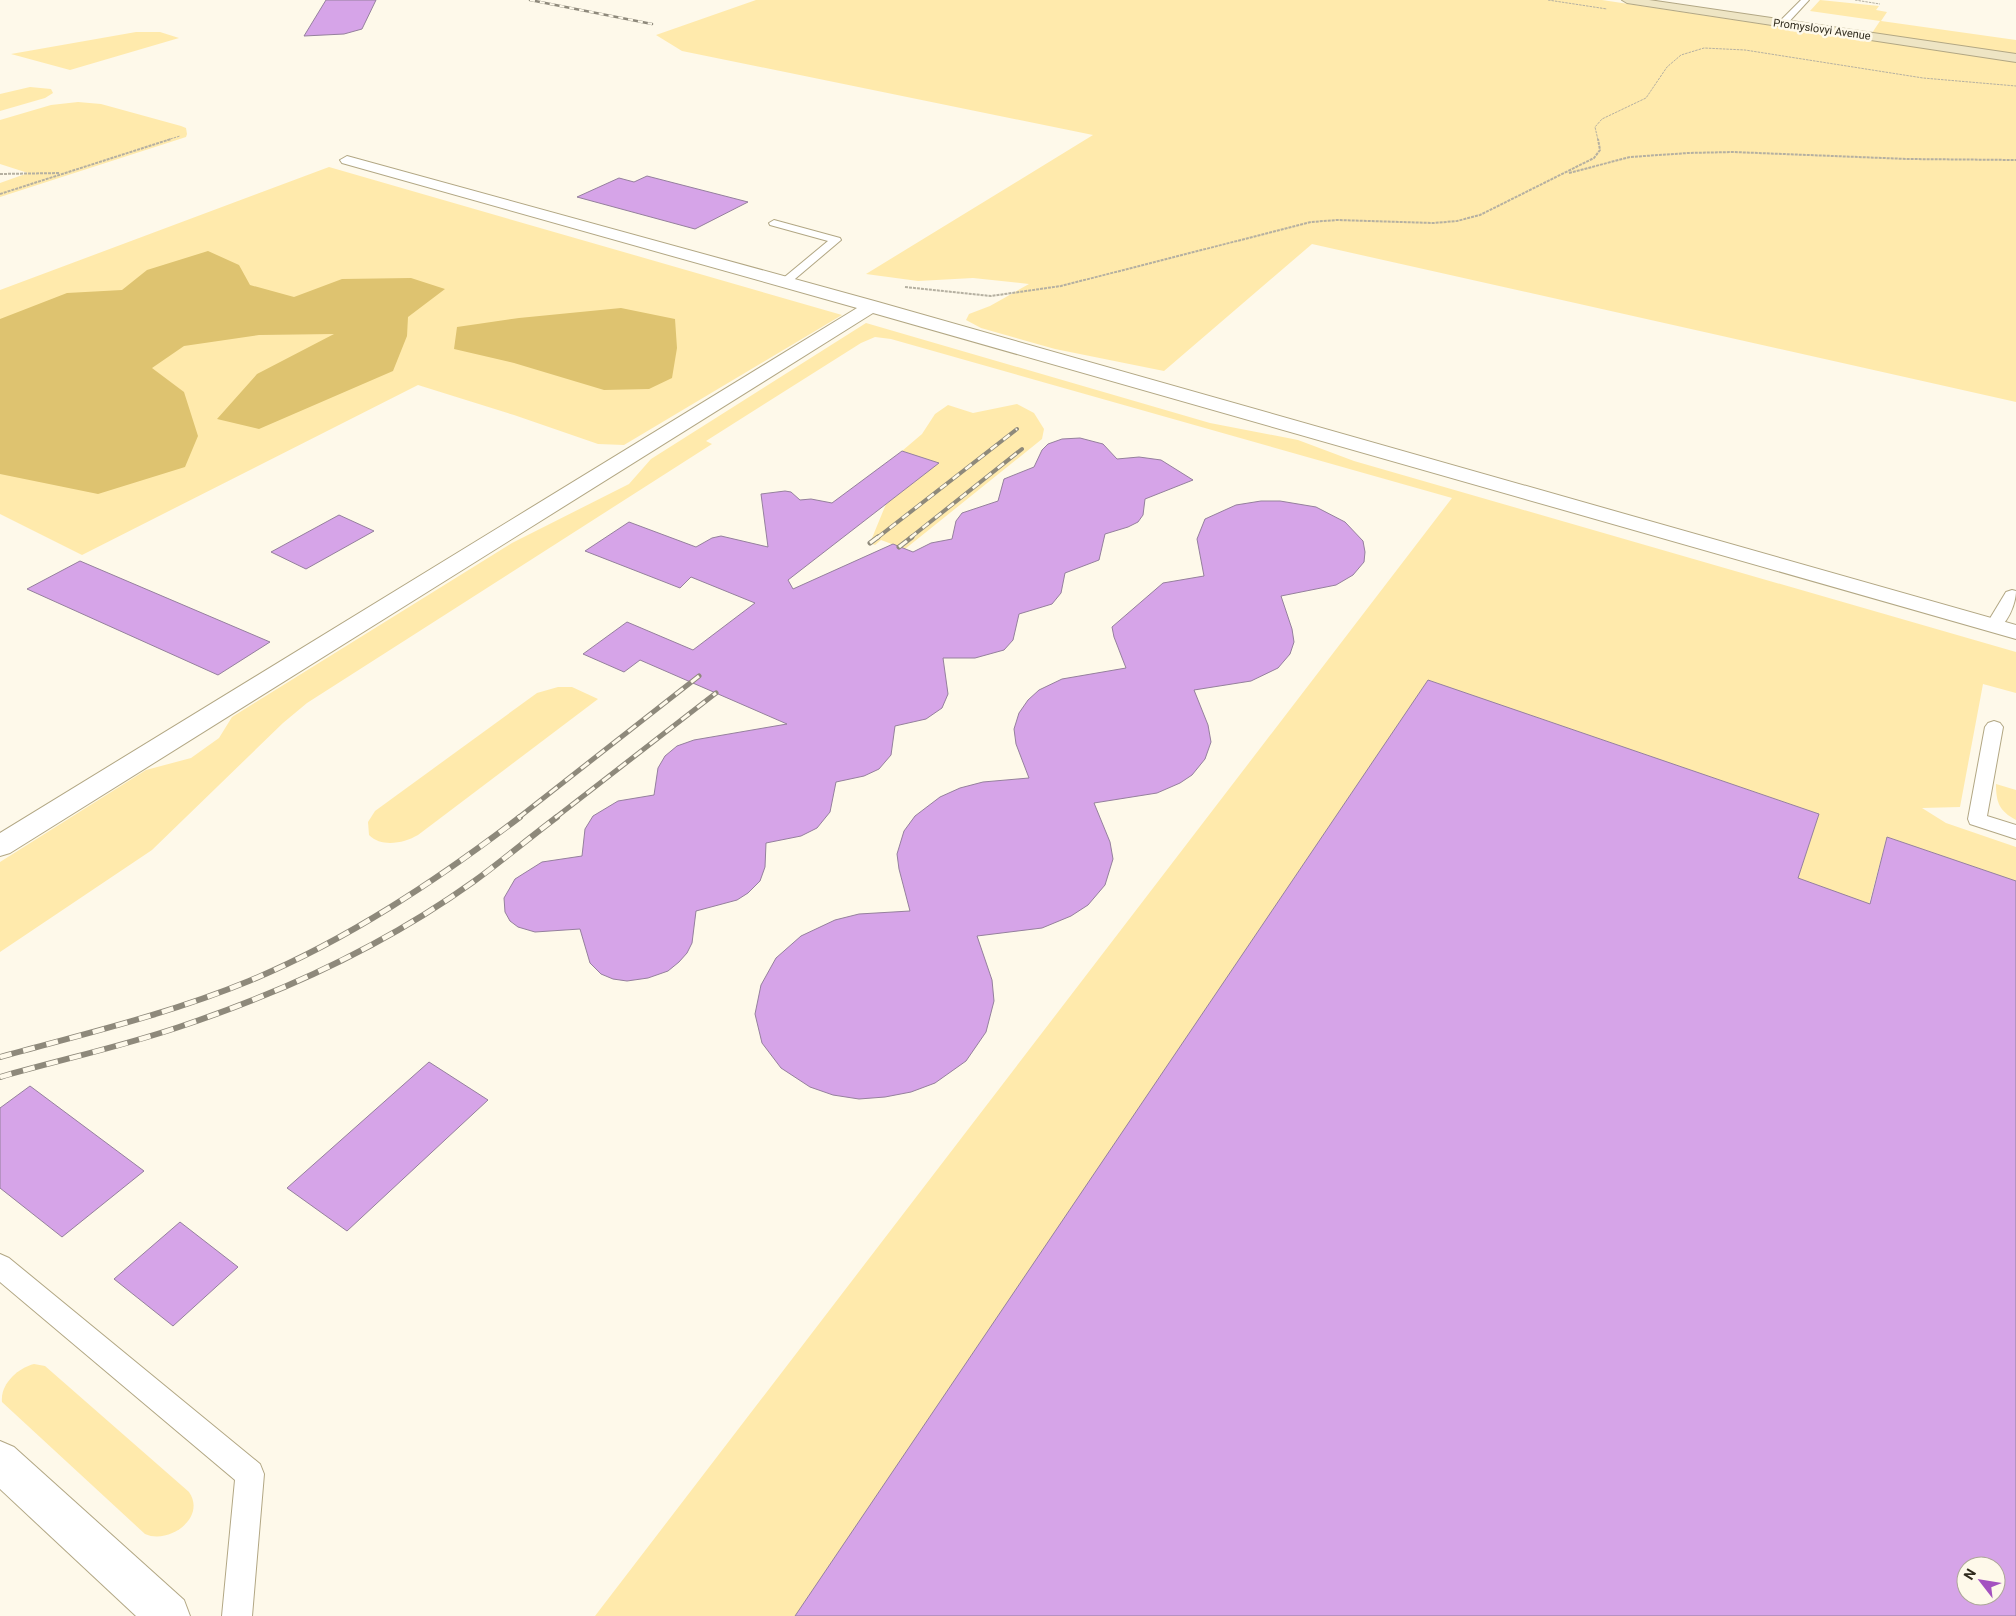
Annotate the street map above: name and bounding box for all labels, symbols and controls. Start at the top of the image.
street label: Promyslovyi Avenue [1772,16,1872,43]
north arrow [1956,1556,2006,1606]
text: N [1960,1566,1979,1583]

